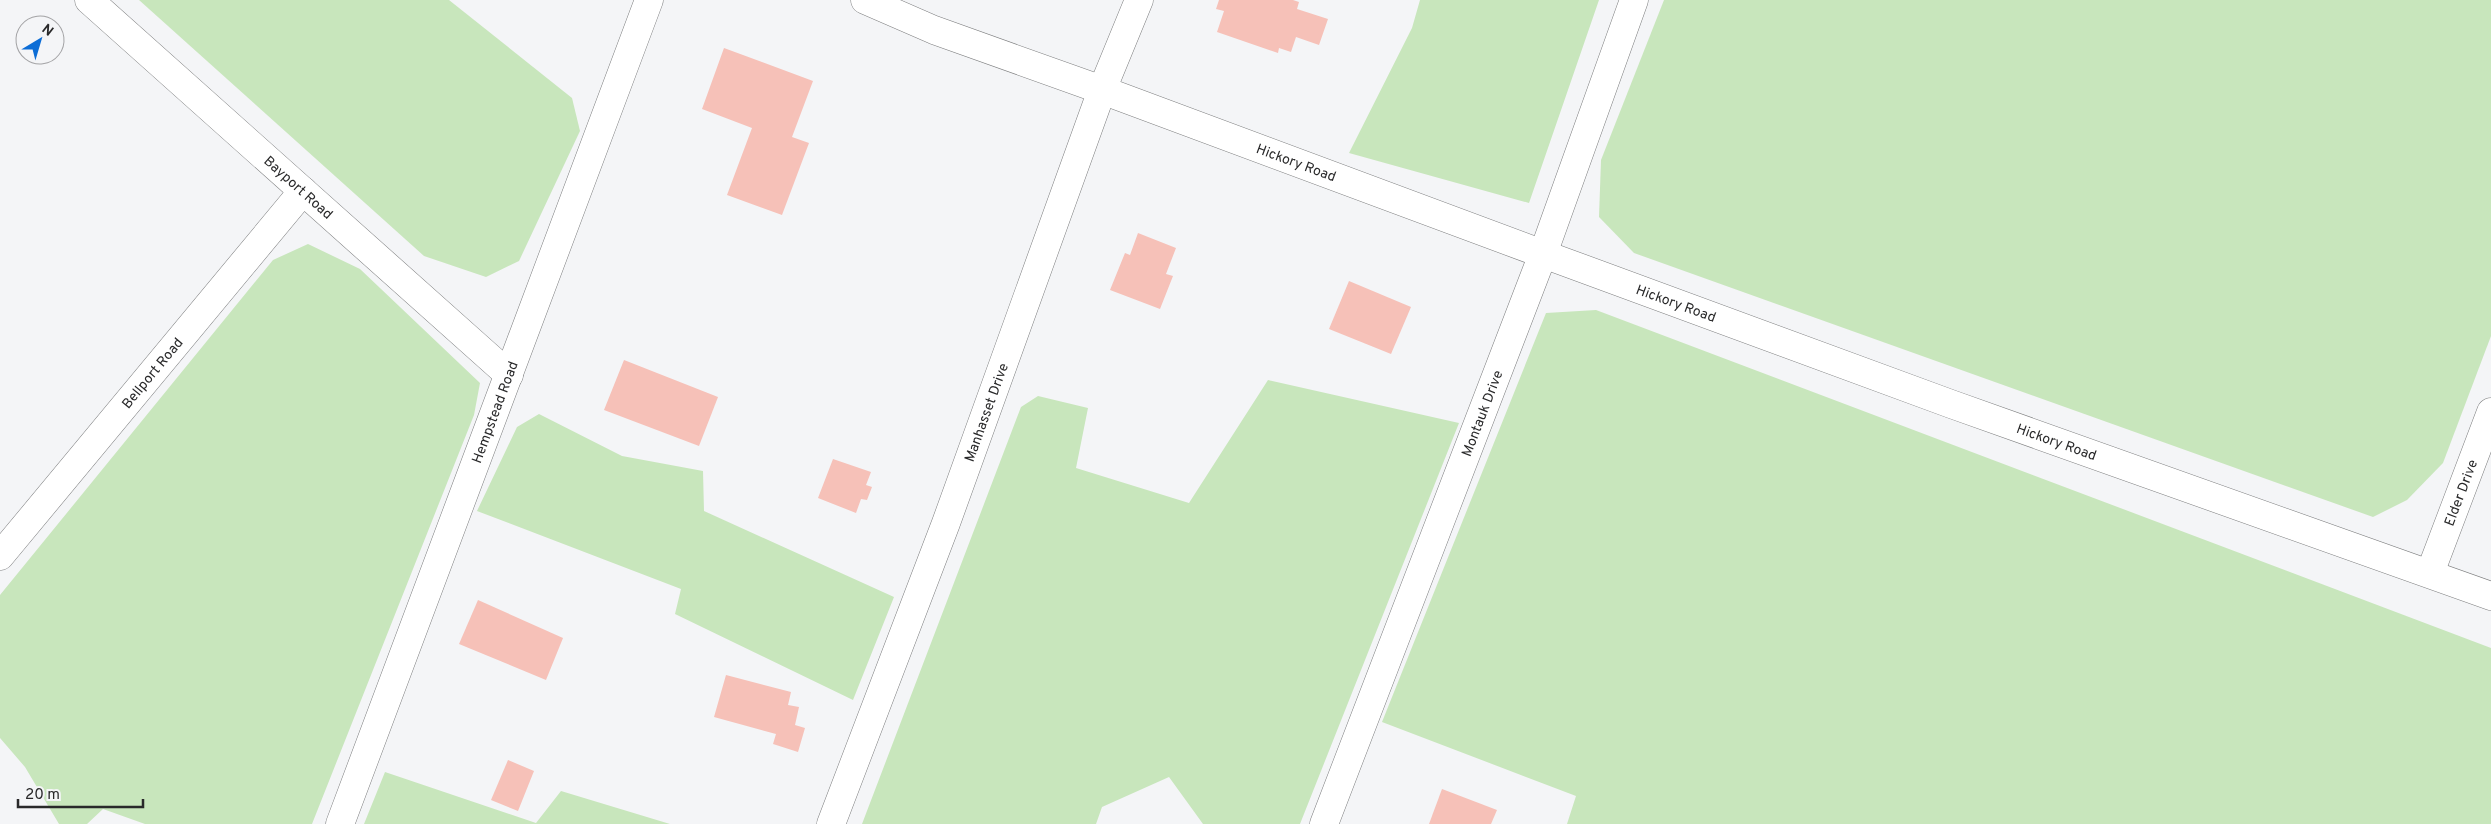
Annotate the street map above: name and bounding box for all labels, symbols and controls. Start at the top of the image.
north arrow [15,15,65,65]
text: N [38,21,56,41]
street label: Hickory Road [1254,141,1338,186]
street label: Bayport Road [260,153,336,224]
street label: Hickory Road [1633,282,1718,327]
street label: Bellport Road [119,335,187,413]
street label: Hempstead Road [469,359,523,466]
street label: Manhasset Drive [962,361,1013,464]
street label: Montauk Drive [1459,368,1507,459]
street label: Hickory Road [2014,421,2099,465]
street label: Elder Drive [2442,458,2482,529]
scale bar [18,776,142,808]
text: 20 m [25,786,60,805]

